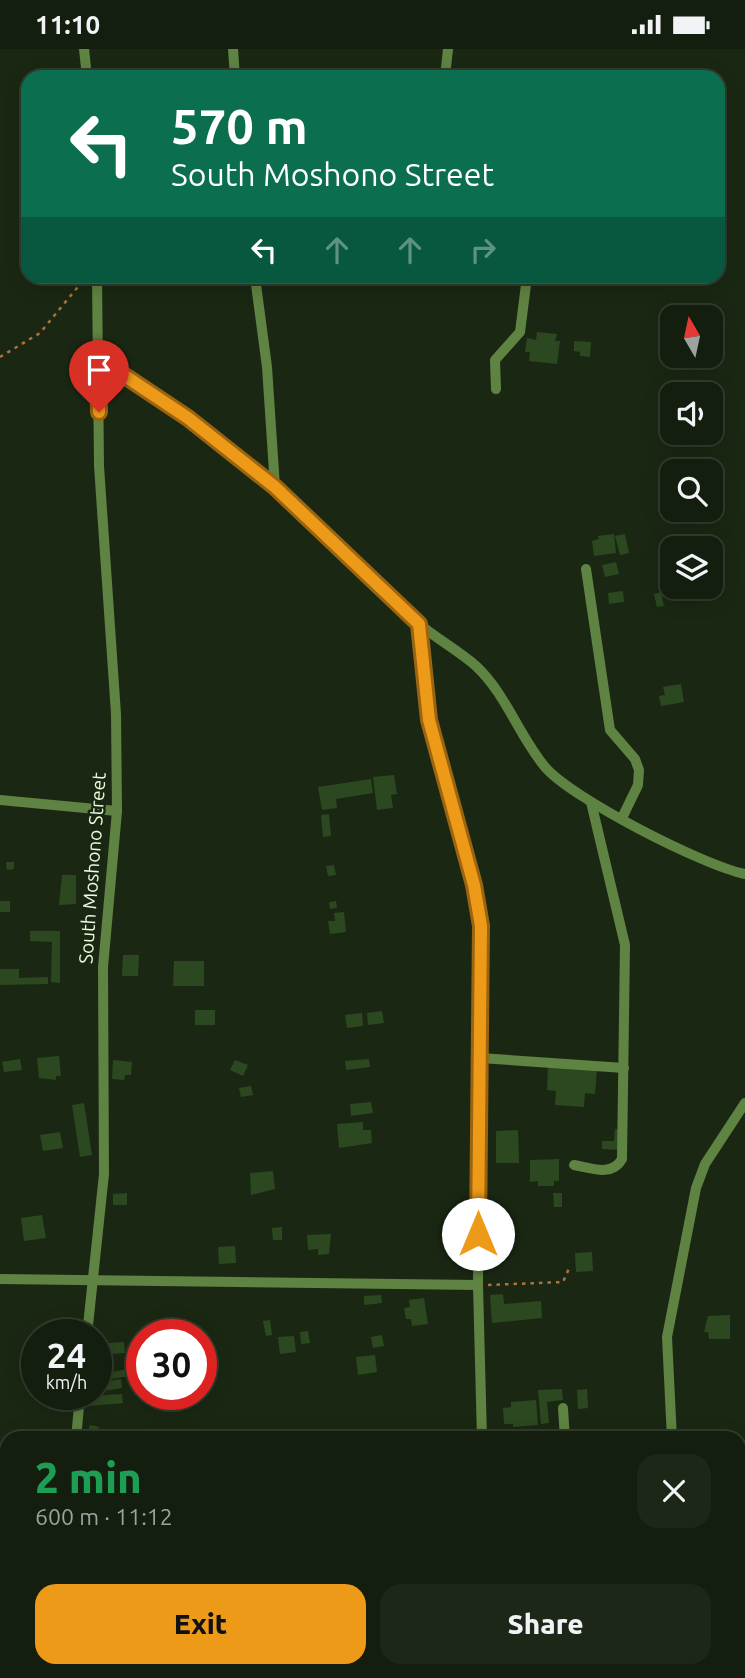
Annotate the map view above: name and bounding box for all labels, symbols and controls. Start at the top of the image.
text: 11:10 [35,10,100,39]
icon: left [56,98,147,189]
text: 570 m [171,98,308,153]
text: South Moshono Street [171,156,494,192]
icon: left [245,231,283,269]
icon: ahead [318,231,356,269]
icon: ahead [391,231,429,269]
icon: right [464,231,502,269]
north arrow [660,305,723,367]
map controls [660,305,723,599]
pin [69,340,129,412]
icon: arrive [80,351,118,389]
button: sound [660,382,723,445]
button: search [660,459,723,522]
button: layers [660,536,723,599]
street label: South Moshono Street [74,771,110,964]
position arrow [441,1197,515,1271]
speed limit sign: 30 [126,1319,217,1410]
text: 24 [47,1335,86,1375]
text: km/h [46,1372,87,1392]
text: 2 min [35,1454,142,1501]
button: close [637,1454,711,1528]
text: 600 m · 11:12 [35,1504,173,1529]
button: Exit [35,1584,366,1664]
button: Share [380,1584,711,1664]

